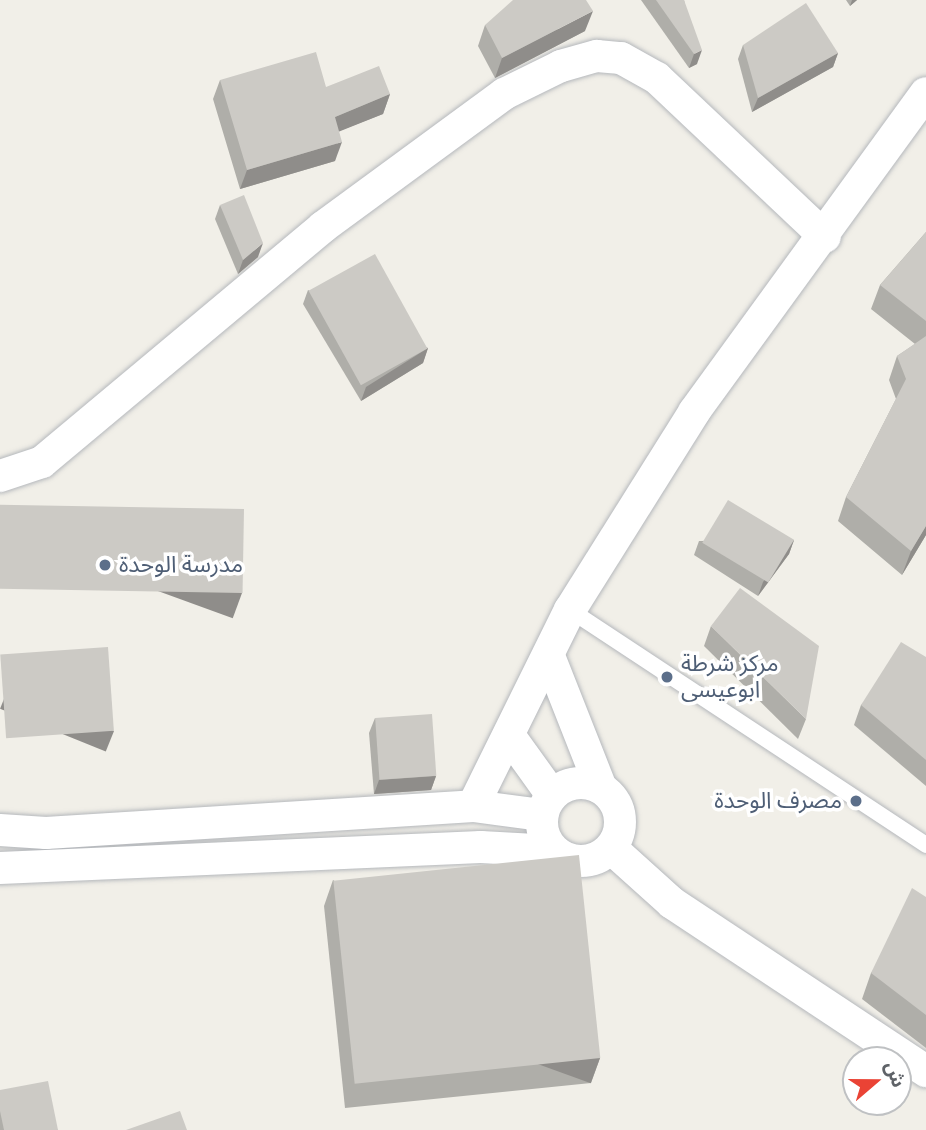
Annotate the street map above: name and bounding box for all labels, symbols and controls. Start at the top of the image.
place label: مدرسة الوحدة [119,551,243,579]
marker: مدرسة الوحدة [97,557,113,573]
place label: مركز شرطة ابوعيسى [681,650,779,704]
marker: مركز شرطة ابوعيسى [659,669,675,685]
place label: مصرف الوحدة [714,787,842,815]
marker: مصرف الوحدة [848,793,864,809]
north arrow [842,1046,912,1116]
text: ش [880,1059,910,1090]

